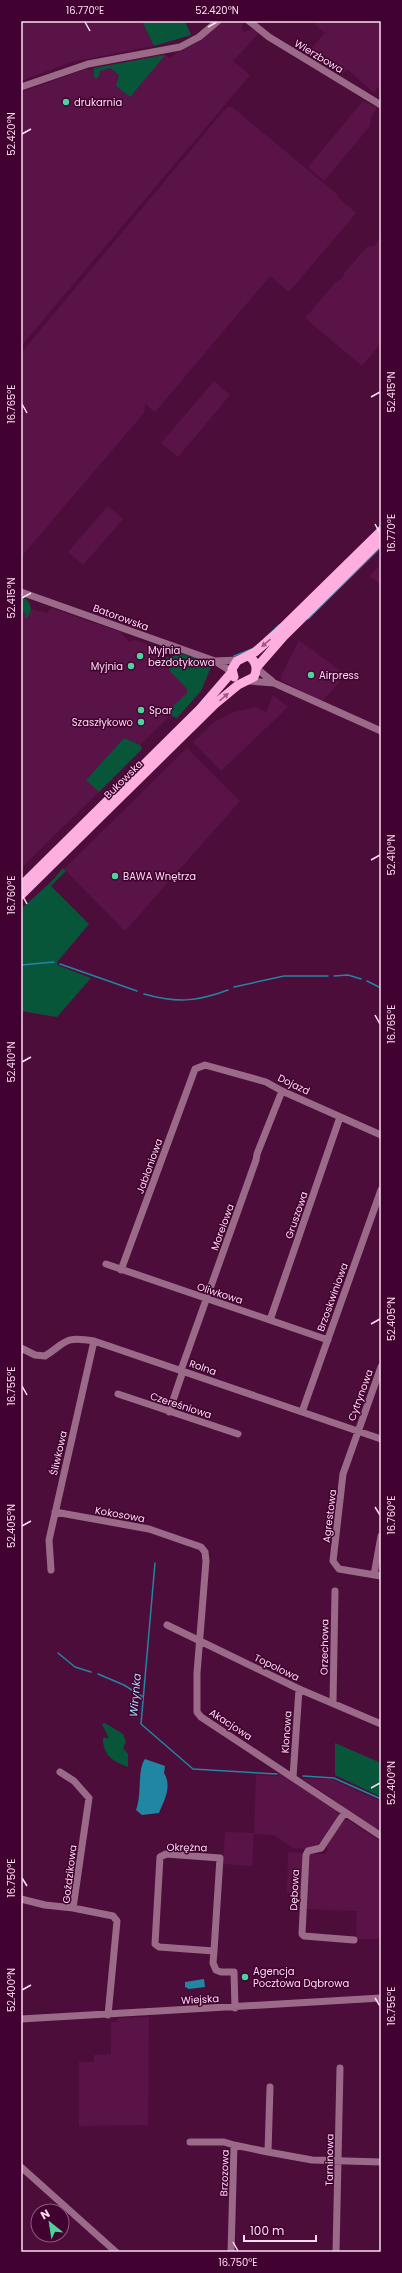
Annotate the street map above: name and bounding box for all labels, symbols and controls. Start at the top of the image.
text: 16.770°E [66,3,104,18]
text: 52.420°N [195,3,239,18]
street label: Wierzbowa [291,36,346,77]
place label: drukarnia [74,95,122,110]
marker: drukarnia [61,97,71,107]
text: 52.420°N [4,112,19,156]
text: 52.415°N [384,371,399,413]
text: 16.765°E [4,385,19,423]
text: 16.770°E [384,514,399,552]
text: 52.415°N [4,577,19,619]
street label: Batorowska [91,600,151,635]
one-way arrow [261,638,271,647]
place label: Myjnia bezdotykowa [148,643,214,670]
marker: Myjnia bezdotykowa [135,651,145,661]
place label: Myjnia [91,659,123,674]
marker: Myjnia [126,661,136,671]
place label: Airpress [319,668,359,683]
marker: Airpress [306,670,316,680]
one-way arrow [218,692,229,701]
place label: Spar [149,703,172,718]
marker: Spar [136,705,146,715]
place label: Szaszłykowo [72,715,133,730]
marker: Szaszłykowo [136,717,146,727]
street label: Bukowska [101,757,146,802]
text: 52.410°N [384,834,399,876]
place label: BAWA Wnętrza [123,869,196,884]
marker: BAWA Wnętrza [110,871,120,881]
text: 16.760°E [4,876,19,914]
text: 16.765°E [384,1005,399,1043]
text: 52.410°N [4,1041,19,1083]
street label: Dojazd [275,1070,312,1099]
street label: Jabłoniowa [133,1136,166,1196]
street label: Gruszowa [281,1190,312,1241]
street label: Morelowa [207,1202,238,1253]
street label: Brzoskwiniowa [313,1261,352,1334]
street label: Oliwkowa [195,1279,245,1308]
text: 52.405°N [384,1297,399,1341]
street label: Rolna [187,1356,219,1379]
text: 16.755°E [4,1367,19,1405]
street label: Cytrynowa [344,1367,377,1423]
street label: Czereśniowa [148,1388,214,1422]
street label: Śliwkowa [46,1429,71,1477]
street label: Agrestowa [319,1489,340,1544]
text: 16.760°E [384,1496,399,1534]
street label: Kokosowa [94,1503,146,1526]
text: 52.405°N [4,1504,19,1548]
street label: Orzechowa [317,1619,332,1675]
street label: Topolowa [252,1650,302,1685]
water label: Wirynka [125,1672,145,1718]
street label: Akacjowa [206,1705,255,1744]
street label: Klonowa [278,1710,295,1754]
text: 52.400°N [384,1761,399,1805]
street label: Okrężna [167,1840,207,1855]
street label: Goździkowa [58,1844,81,1904]
text: 16.750°E [4,1859,19,1897]
street label: Dębowa [286,1869,303,1911]
place label: Agencja Pocztowa Dąbrowa [253,1964,349,1991]
text: 52.400°N [4,1968,19,2012]
marker: Agencja Pocztowa Dąbrowa [240,1972,250,1982]
text: 16.755°E [384,1987,399,2025]
street label: Wiejska [181,1991,219,2008]
street label: Tarninowa [322,2134,337,2186]
street label: Brzozowa [216,2149,233,2197]
north arrow [30,2203,70,2243]
text: N [37,2205,53,2223]
scale bar [244,2217,316,2243]
text: 100 m [250,2222,284,2239]
text: 16.750°E [219,2255,257,2270]

